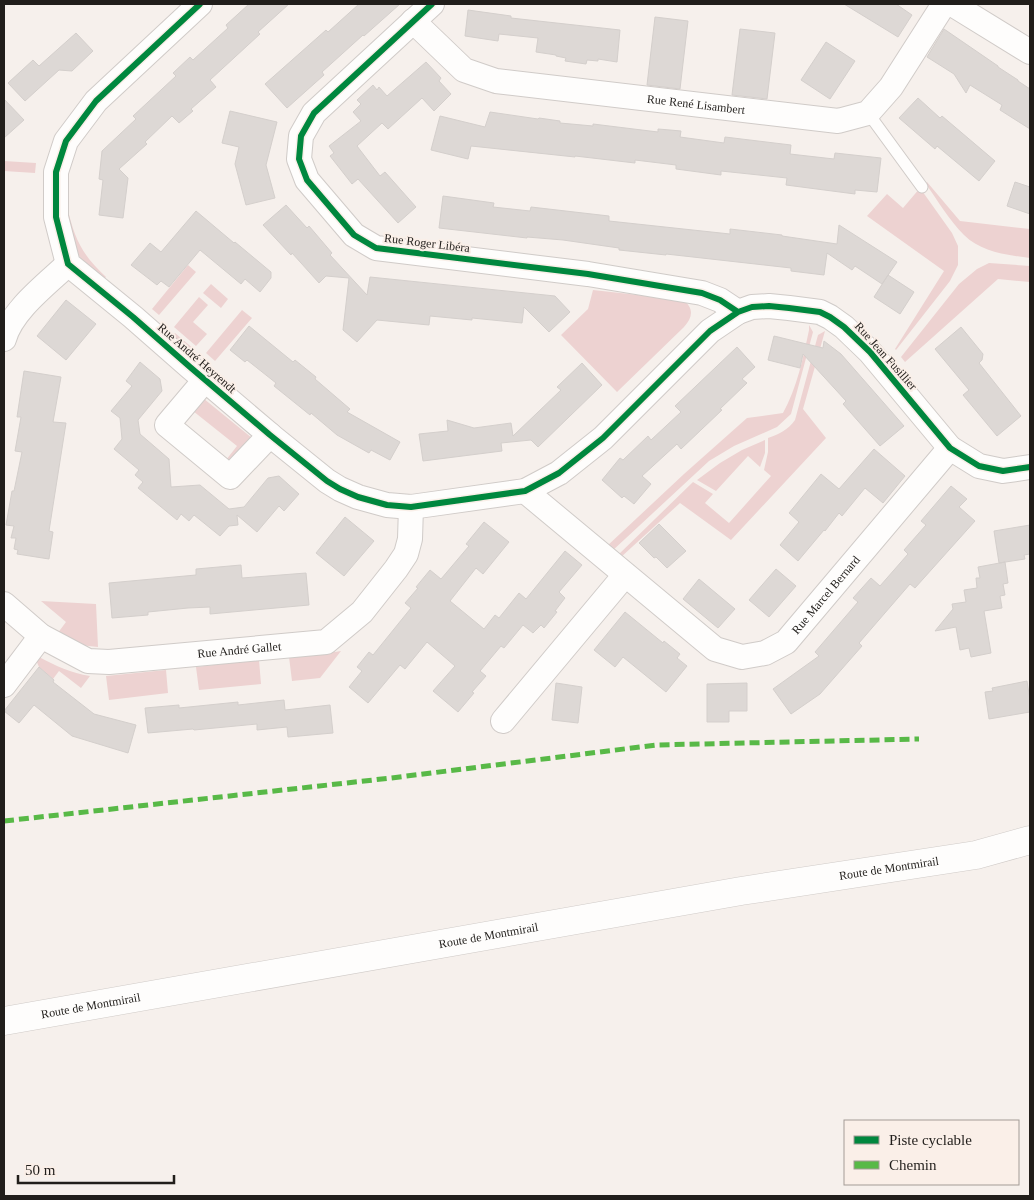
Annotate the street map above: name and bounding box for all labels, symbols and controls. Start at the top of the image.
street label: Rue René Lisambert [646,92,747,117]
street label: Rue Roger Libéra [383,231,471,255]
street label: Rue Jean Fusillier [852,319,920,393]
street label: Rue André Heyrendt [155,320,240,396]
street label: Rue Marcel Bernard [789,553,863,637]
street label: Rue André Gallet [197,639,282,661]
street label: Route de Montmirail [838,854,940,883]
street label: Route de Montmirail [438,920,540,951]
street label: Route de Montmirail [40,990,142,1021]
legend [844,1120,1019,1185]
text: Piste cyclable [889,1132,972,1148]
scale bar [18,1152,174,1184]
text: Chemin [889,1157,937,1173]
text: 50 m [25,1162,56,1178]

